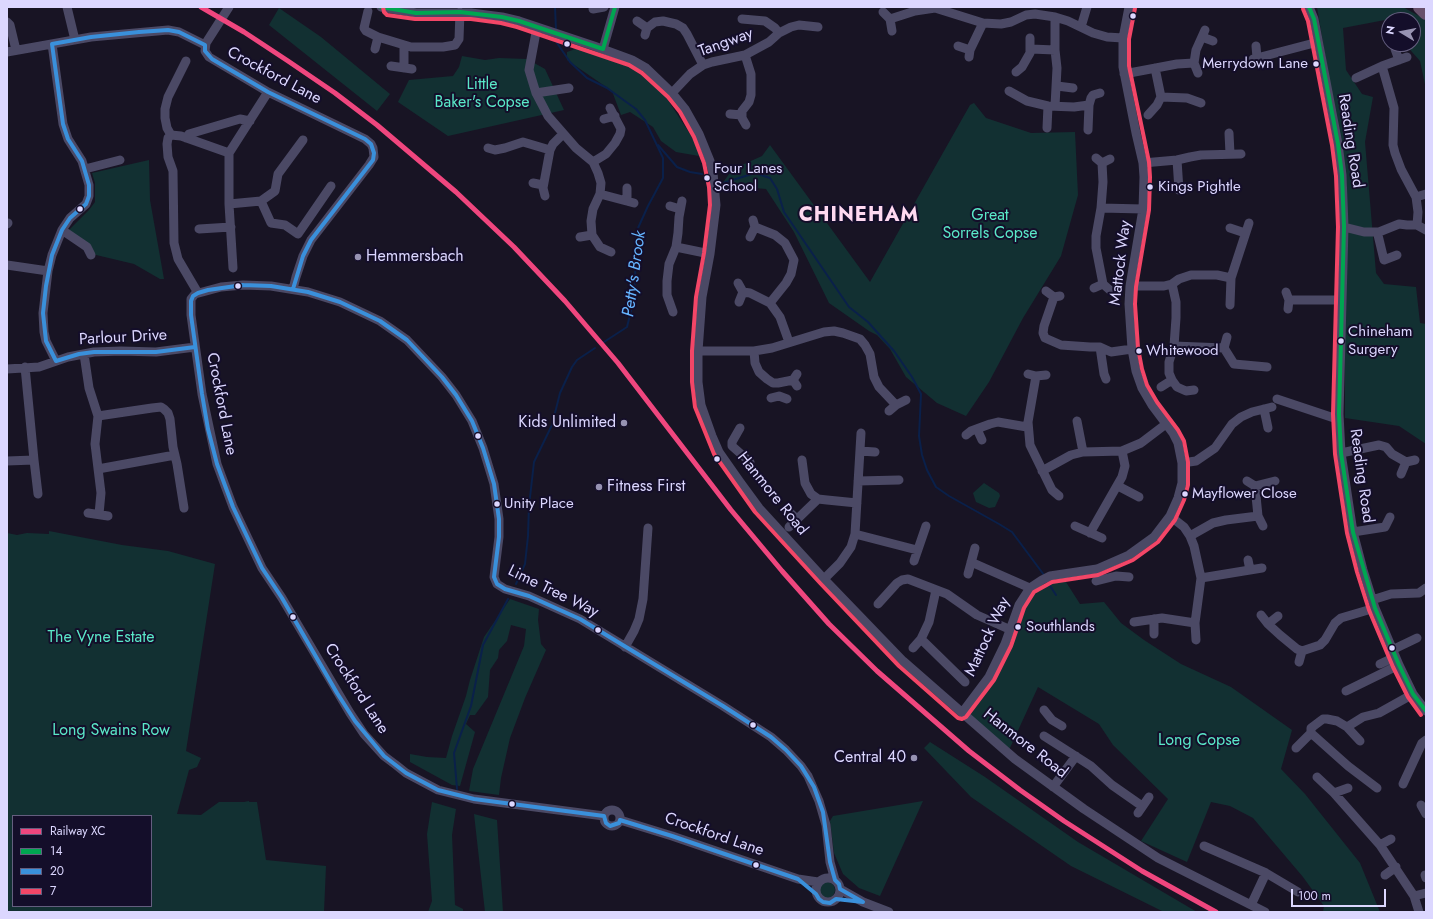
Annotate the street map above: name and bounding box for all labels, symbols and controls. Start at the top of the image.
unlabelled marker [1128,11,1138,21]
north arrow [1381,12,1421,52]
street label: Tangway [696,24,756,62]
text: N [1382,24,1399,36]
unlabelled marker [562,39,572,49]
street label: Crockford Lane [224,43,324,109]
place label: Merrydown Lane [1202,55,1308,73]
marker: Merrydown Lane [1311,59,1321,69]
park label: Little Baker's Copse [435,75,529,113]
street label: Reading Road [1333,93,1367,189]
place label: Four Lanes School [714,160,782,195]
marker: Four Lanes School [702,173,712,183]
place label: Kings Pightle [1158,178,1241,196]
marker: Kings Pightle [1145,182,1155,192]
unlabelled marker [75,204,85,214]
district label: CHINEHAM [799,204,919,228]
park label: Great Sorrels Copse [943,206,1037,244]
street label: Mattock Way [1106,219,1136,307]
water label: Petty's Brook [619,230,651,318]
place label: Hemmersbach [366,247,464,267]
marker: Hemmersbach [353,252,363,262]
unlabelled marker [233,281,243,291]
place label: Chineham Surgery [1348,323,1412,358]
street label: Parlour Drive [78,326,168,350]
marker: Chineham Surgery [1336,336,1346,346]
place label: Whitewood [1146,342,1219,360]
marker: Whitewood [1134,346,1144,356]
street label: Crockford Lane [202,351,240,457]
place label: Kids Unlimited [518,413,616,433]
marker: Kids Unlimited [619,418,629,428]
street label: Reading Road [1345,428,1377,524]
unlabelled marker [473,431,483,441]
street label: Hanmore Road [733,448,811,540]
unlabelled marker [712,454,722,464]
place label: Fitness First [607,477,685,497]
marker: Fitness First [594,482,604,492]
place label: Mayflower Close [1192,485,1297,503]
marker: Mayflower Close [1180,489,1190,499]
place label: Unity Place [504,495,574,513]
marker: Unity Place [492,499,502,509]
street label: Lime Tree Way [505,562,601,622]
street label: Mattock Way [961,594,1015,680]
unlabelled marker [288,612,298,622]
place label: Southlands [1026,618,1095,636]
marker: Southlands [1013,622,1023,632]
unlabelled marker [593,625,603,635]
park label: The Vyne Estate [48,628,154,648]
street label: Crockford Lane [320,640,392,738]
unlabelled marker [1387,643,1397,653]
street label: Hanmore Road [979,705,1071,783]
unlabelled marker [748,720,758,730]
park label: Long Swains Row [52,721,170,741]
park label: Long Copse [1158,731,1240,751]
place label: Central 40 [834,748,906,768]
marker: Central 40 [909,753,919,763]
unlabelled marker [507,799,517,809]
street label: Crockford Lane [662,809,766,861]
legend [12,815,152,907]
text: Railway XC [50,822,105,840]
text: 14 [50,842,62,860]
unlabelled marker [751,860,761,870]
text: 20 [50,862,64,880]
scale bar [1293,881,1388,907]
text: 7 [50,882,56,900]
text: 100 m [1298,887,1331,905]

